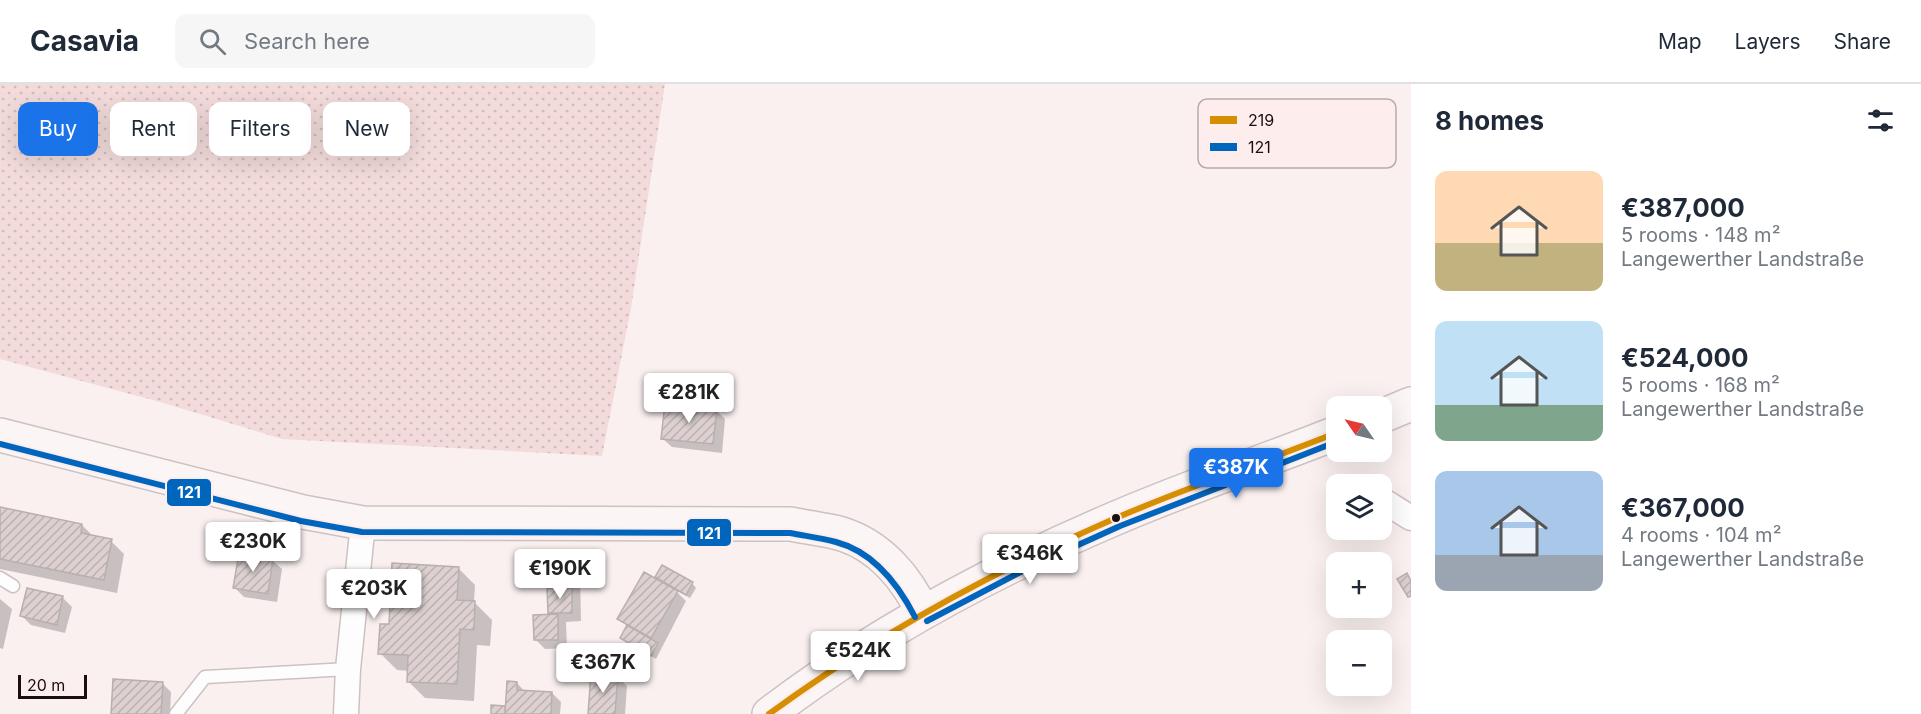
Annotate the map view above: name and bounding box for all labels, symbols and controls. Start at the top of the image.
search box [175,14,595,68]
text: Casavia [30,24,139,58]
icon: search [196,25,229,58]
text: Search here [244,28,370,54]
text: Map [1658,29,1702,54]
text: Layers [1735,29,1801,54]
text: Share [1834,29,1891,54]
legend [1198,99,1396,168]
chip: Buy [18,102,98,156]
chip: Rent [110,102,197,156]
chip: Filters [209,102,311,156]
chip: New [323,102,410,156]
icon: filters [1864,104,1897,137]
text: 8 homes [1435,105,1544,136]
text: 219 [1248,110,1274,130]
text: 121 [1248,137,1271,157]
text: €387,000 [1621,192,1745,223]
icon: home [1483,195,1555,267]
text: 5 rooms · 148 m² [1621,223,1780,247]
text: Langewerther Landstraße [1621,247,1864,271]
text: €524,000 [1621,342,1749,373]
icon: home [1483,345,1555,417]
pin: €281K [647,373,731,424]
text: 5 rooms · 168 m² [1621,373,1780,397]
text: €281K [658,380,720,404]
north arrow [1326,396,1392,462]
map controls [1326,396,1392,696]
text: Langewerther Landstraße [1621,397,1864,421]
pin: €387K [1194,448,1278,499]
text: €387K [1203,455,1269,479]
button: layers [1326,474,1392,540]
line badge: 121 [166,478,212,507]
text: 121 [177,482,201,502]
text: €367,000 [1621,492,1745,523]
icon: home [1483,495,1555,567]
unlabelled marker [1110,512,1122,524]
line badge: 121 [686,518,732,547]
pin: €230K [211,522,295,573]
text: 121 [697,523,721,543]
text: 4 rooms · 104 m² [1621,523,1781,547]
text: €230K [219,529,287,553]
pin: €346K [988,534,1072,585]
text: €346K [996,541,1064,565]
text: Langewerther Landstraße [1621,547,1864,571]
pin: €190K [518,549,602,600]
button: + [1326,552,1392,618]
text: €190K [528,556,592,580]
pin: €203K [332,569,416,620]
text: €203K [340,576,408,600]
button: − [1326,630,1392,696]
pin: €524K [816,631,900,682]
text: €524K [825,638,891,662]
pin: €367K [561,643,645,694]
text: €367K [570,650,636,674]
scale bar [18,672,87,700]
text: 20 m [27,675,65,695]

